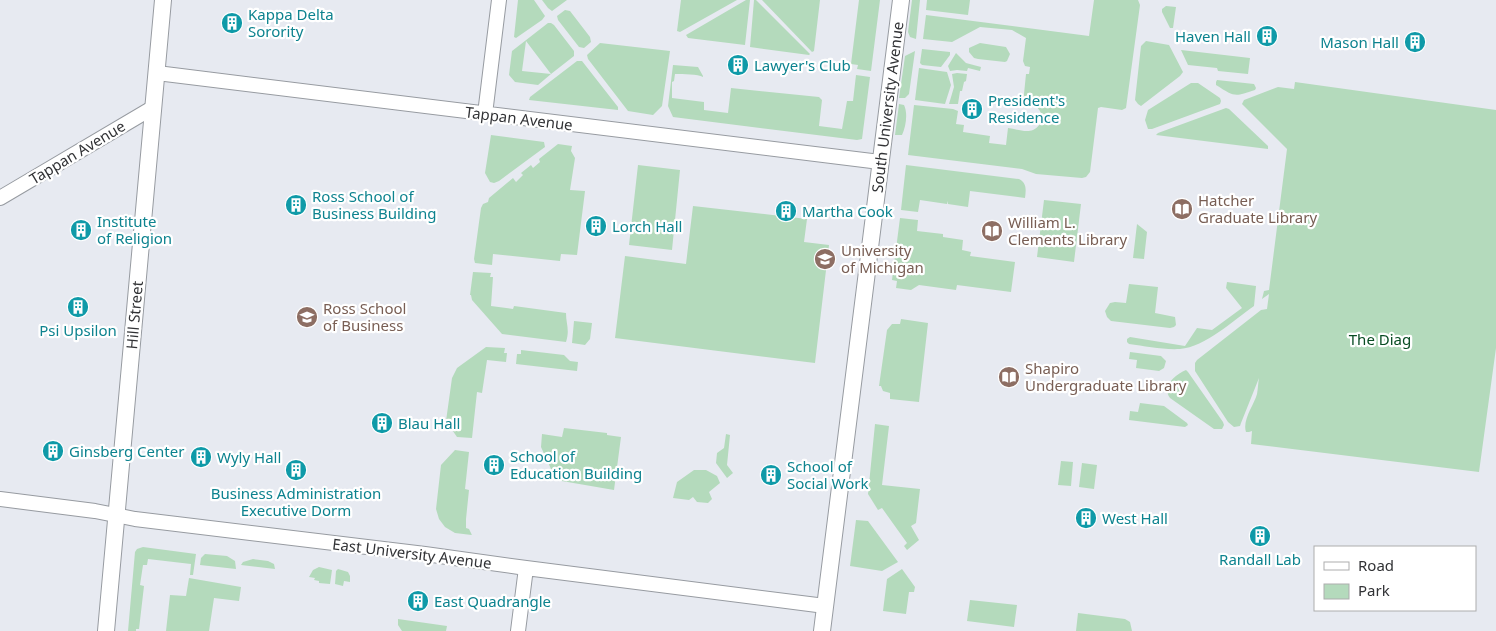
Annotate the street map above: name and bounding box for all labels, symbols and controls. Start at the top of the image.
place label: Kappa Delta Sorority [248,4,334,41]
building icon: Kappa Delta Sorority [220,11,244,35]
street label: South University Avenue [867,20,907,194]
building icon: Haven Hall [1255,24,1279,48]
place label: Haven Hall [1175,26,1251,46]
building icon: Mason Hall [1403,30,1427,54]
place label: Mason Hall [1320,32,1399,52]
building icon: Lawyer's Club [726,53,750,77]
place label: Lawyer's Club [754,55,851,75]
place label: President's Residence [988,90,1065,127]
building icon: President's Residence [960,97,984,121]
street label: Tappan Avenue [464,101,574,135]
street label: Tappan Avenue [25,116,129,188]
place label: Ross School of Business Building [312,186,436,223]
place label: Hatcher Graduate Library [1198,190,1317,227]
building icon: Ross School of Business Building [284,193,308,217]
library icon: Hatcher Graduate Library [1170,197,1194,221]
building icon: Martha Cook [774,199,798,223]
place label: Martha Cook [802,201,893,221]
place label: Institute of Religion [97,211,172,248]
place label: William L. Clements Library [1008,212,1128,249]
building icon: Lorch Hall [584,214,608,238]
place label: Lorch Hall [612,216,682,236]
building icon: Institute of Religion [69,218,93,242]
library icon: William L. Clements Library [980,219,1004,243]
place label: University of Michigan [841,240,924,277]
school or university icon: University of Michigan [813,247,837,271]
street label: Hill Street [121,279,147,350]
building icon: Psi Upsilon [66,295,90,319]
place label: Ross School of Business [323,298,406,335]
school or university icon: Ross School of Business [295,305,319,329]
place label: Psi Upsilon [39,320,117,340]
park label: The Diag [1349,329,1411,349]
place label: Shapiro Undergraduate Library [1025,358,1187,395]
library icon: Shapiro Undergraduate Library [997,365,1021,389]
building icon: Blau Hall [370,411,394,435]
place label: Blau Hall [398,413,460,433]
building icon: Ginsberg Center [41,439,65,463]
place label: Ginsberg Center [69,441,184,461]
building icon: Wyly Hall [189,445,213,469]
place label: School of Education Building [510,446,642,483]
place label: Wyly Hall [217,447,281,467]
building icon: School of Education Building [482,453,506,477]
place label: School of Social Work [787,456,869,493]
building icon: Business Administration Executive Dorm [284,458,308,482]
building icon: School of Social Work [759,463,783,487]
place label: Business Administration Executive Dorm [211,483,381,520]
building icon: West Hall [1074,506,1098,530]
place label: West Hall [1102,508,1168,528]
building icon: Randall Lab [1248,524,1272,548]
street label: East University Avenue [331,533,493,573]
legend [1314,546,1476,611]
place label: Randall Lab [1219,549,1301,569]
text: Road [1358,555,1394,575]
text: Park [1358,580,1390,600]
building icon: East Quadrangle [406,589,430,613]
place label: East Quadrangle [434,591,551,611]

